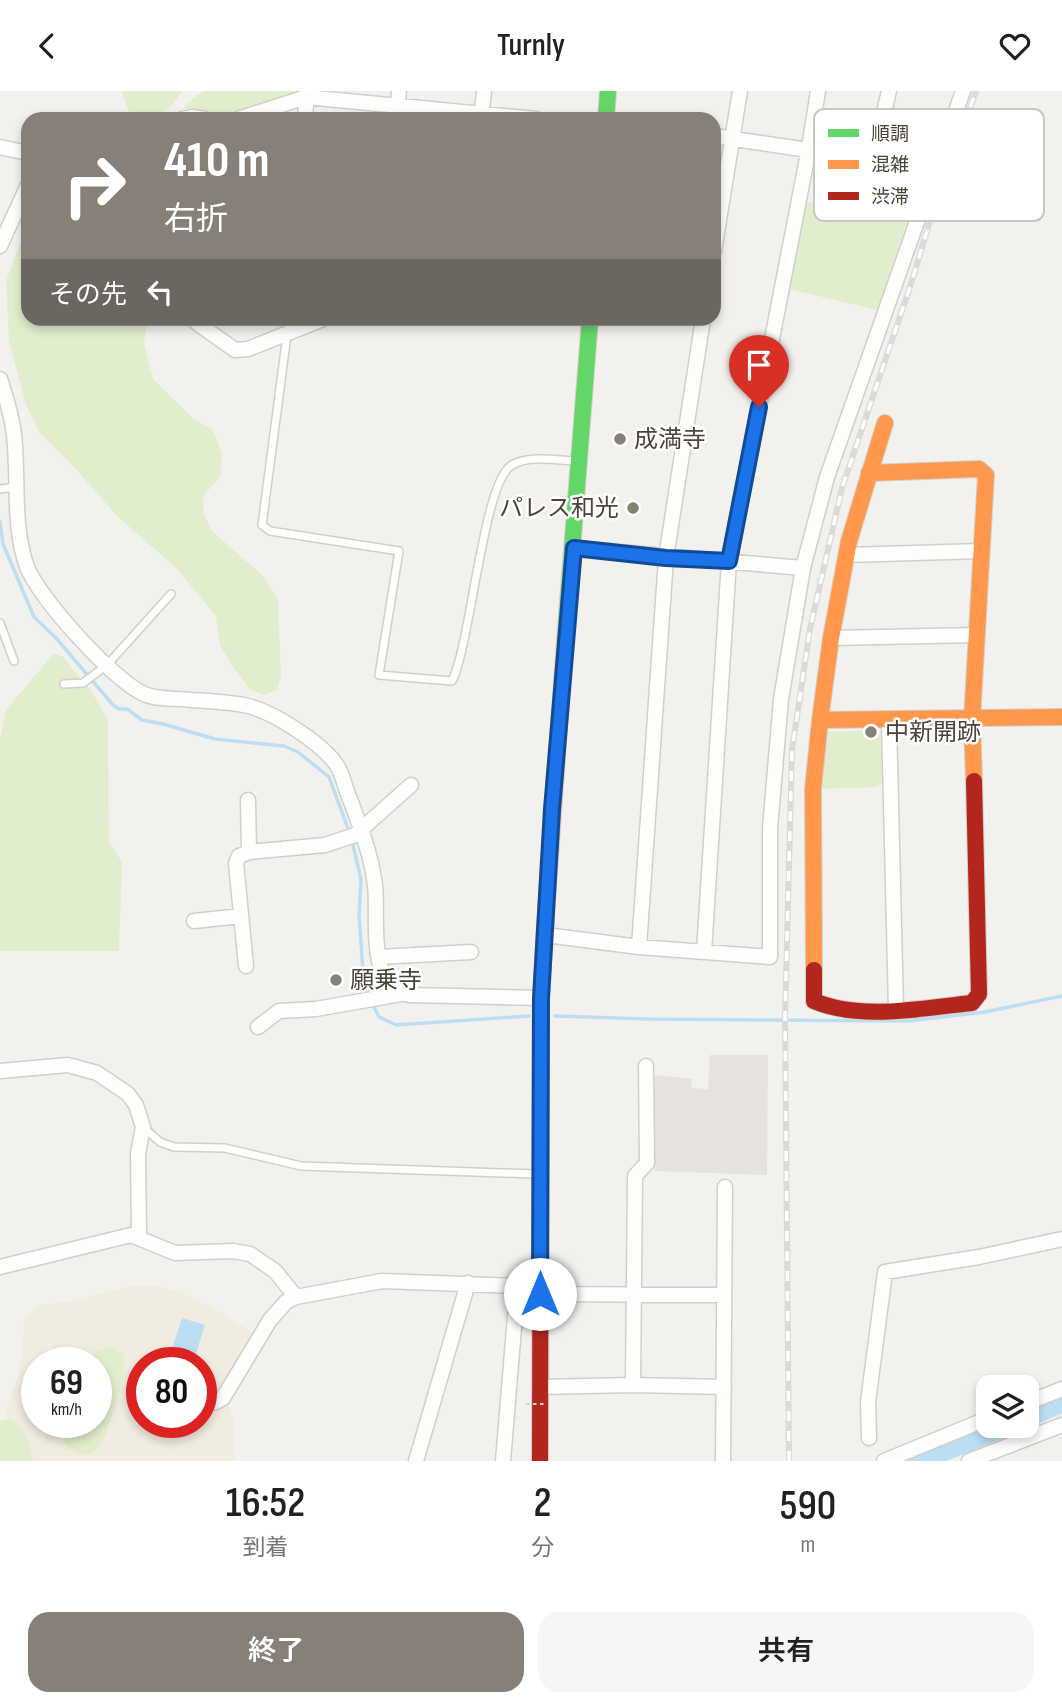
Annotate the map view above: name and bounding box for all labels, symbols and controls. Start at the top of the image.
text: Turnly [497,26,565,65]
icon: back [28,27,66,65]
icon: heart [996,27,1034,65]
legend [814,109,1044,221]
text: 順調 [871,123,909,146]
text: 410 m [164,132,270,191]
icon: right [49,140,140,231]
text: 混雑 [871,154,909,177]
text: 渋滞 [871,186,909,209]
text: 右折 [164,200,228,239]
icon: left [141,273,179,311]
text: その先 [49,280,127,311]
pin [729,335,789,407]
icon: arrive [740,346,778,384]
place label: 成満寺 [634,425,706,454]
marker: 成満寺 [612,431,628,447]
place label: パレス和光 [499,494,619,523]
marker: パレス和光 [625,500,641,516]
place label: 中新開跡 [885,718,981,747]
marker: 中新開跡 [863,724,879,740]
place label: 願乗寺 [350,966,422,995]
marker: 願乗寺 [328,972,344,988]
position arrow [503,1257,577,1331]
speed limit sign: 80 [126,1347,217,1438]
text: 69 [50,1362,83,1405]
map controls [976,1375,1039,1438]
button: layers [976,1375,1039,1438]
text: km/h [51,1399,82,1420]
text: 16:52 [226,1478,305,1529]
text: 2 [533,1478,551,1529]
text: 590 [780,1481,836,1532]
text: m [801,1531,815,1559]
text: 到着 [242,1534,288,1562]
text: 分 [531,1534,554,1562]
button: 終了 [28,1612,524,1692]
button: 共有 [538,1612,1034,1692]

